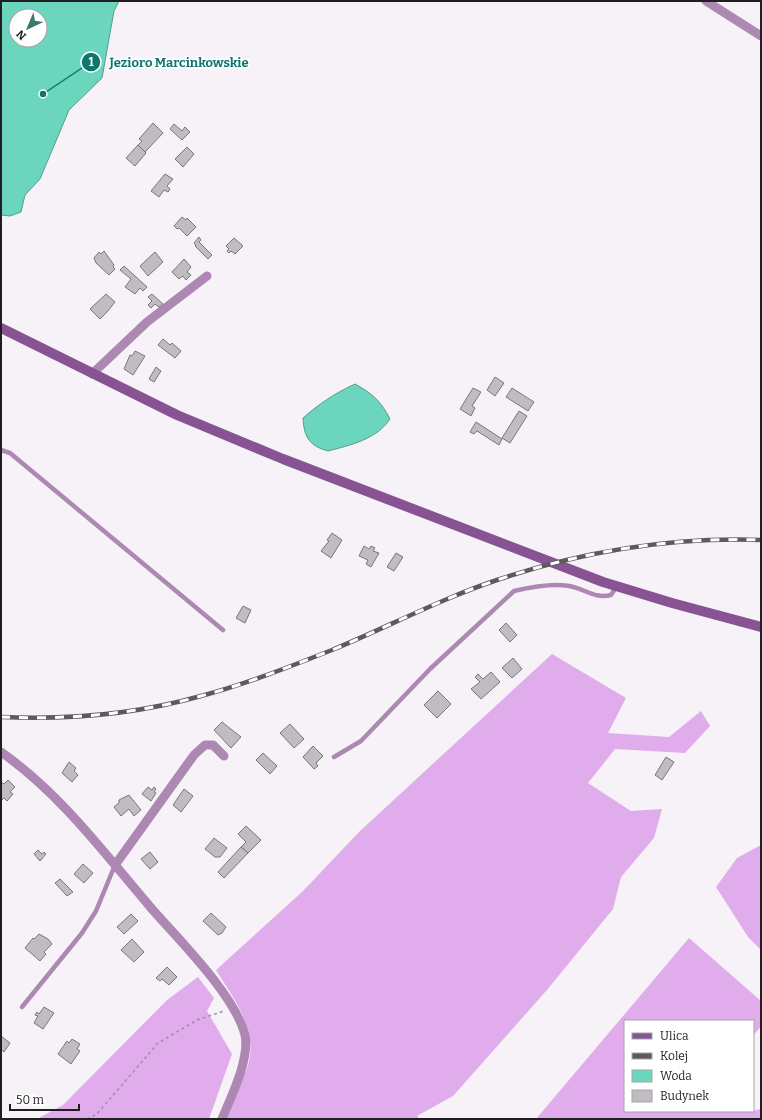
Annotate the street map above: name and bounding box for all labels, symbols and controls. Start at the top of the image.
north arrow [8,8,48,48]
text: N [13,27,29,42]
callout: Jezioro Marcinkowskie [81,49,256,74]
text: 1 [88,55,94,69]
text: Jezioro Marcinkowskie [108,55,249,70]
legend [624,1020,754,1112]
text: Ulica [660,1029,689,1043]
text: Kolej [660,1049,688,1063]
text: Woda [660,1069,692,1083]
scale bar [10,1086,79,1112]
text: Budynek [660,1089,709,1103]
text: 50 m [16,1093,45,1107]

